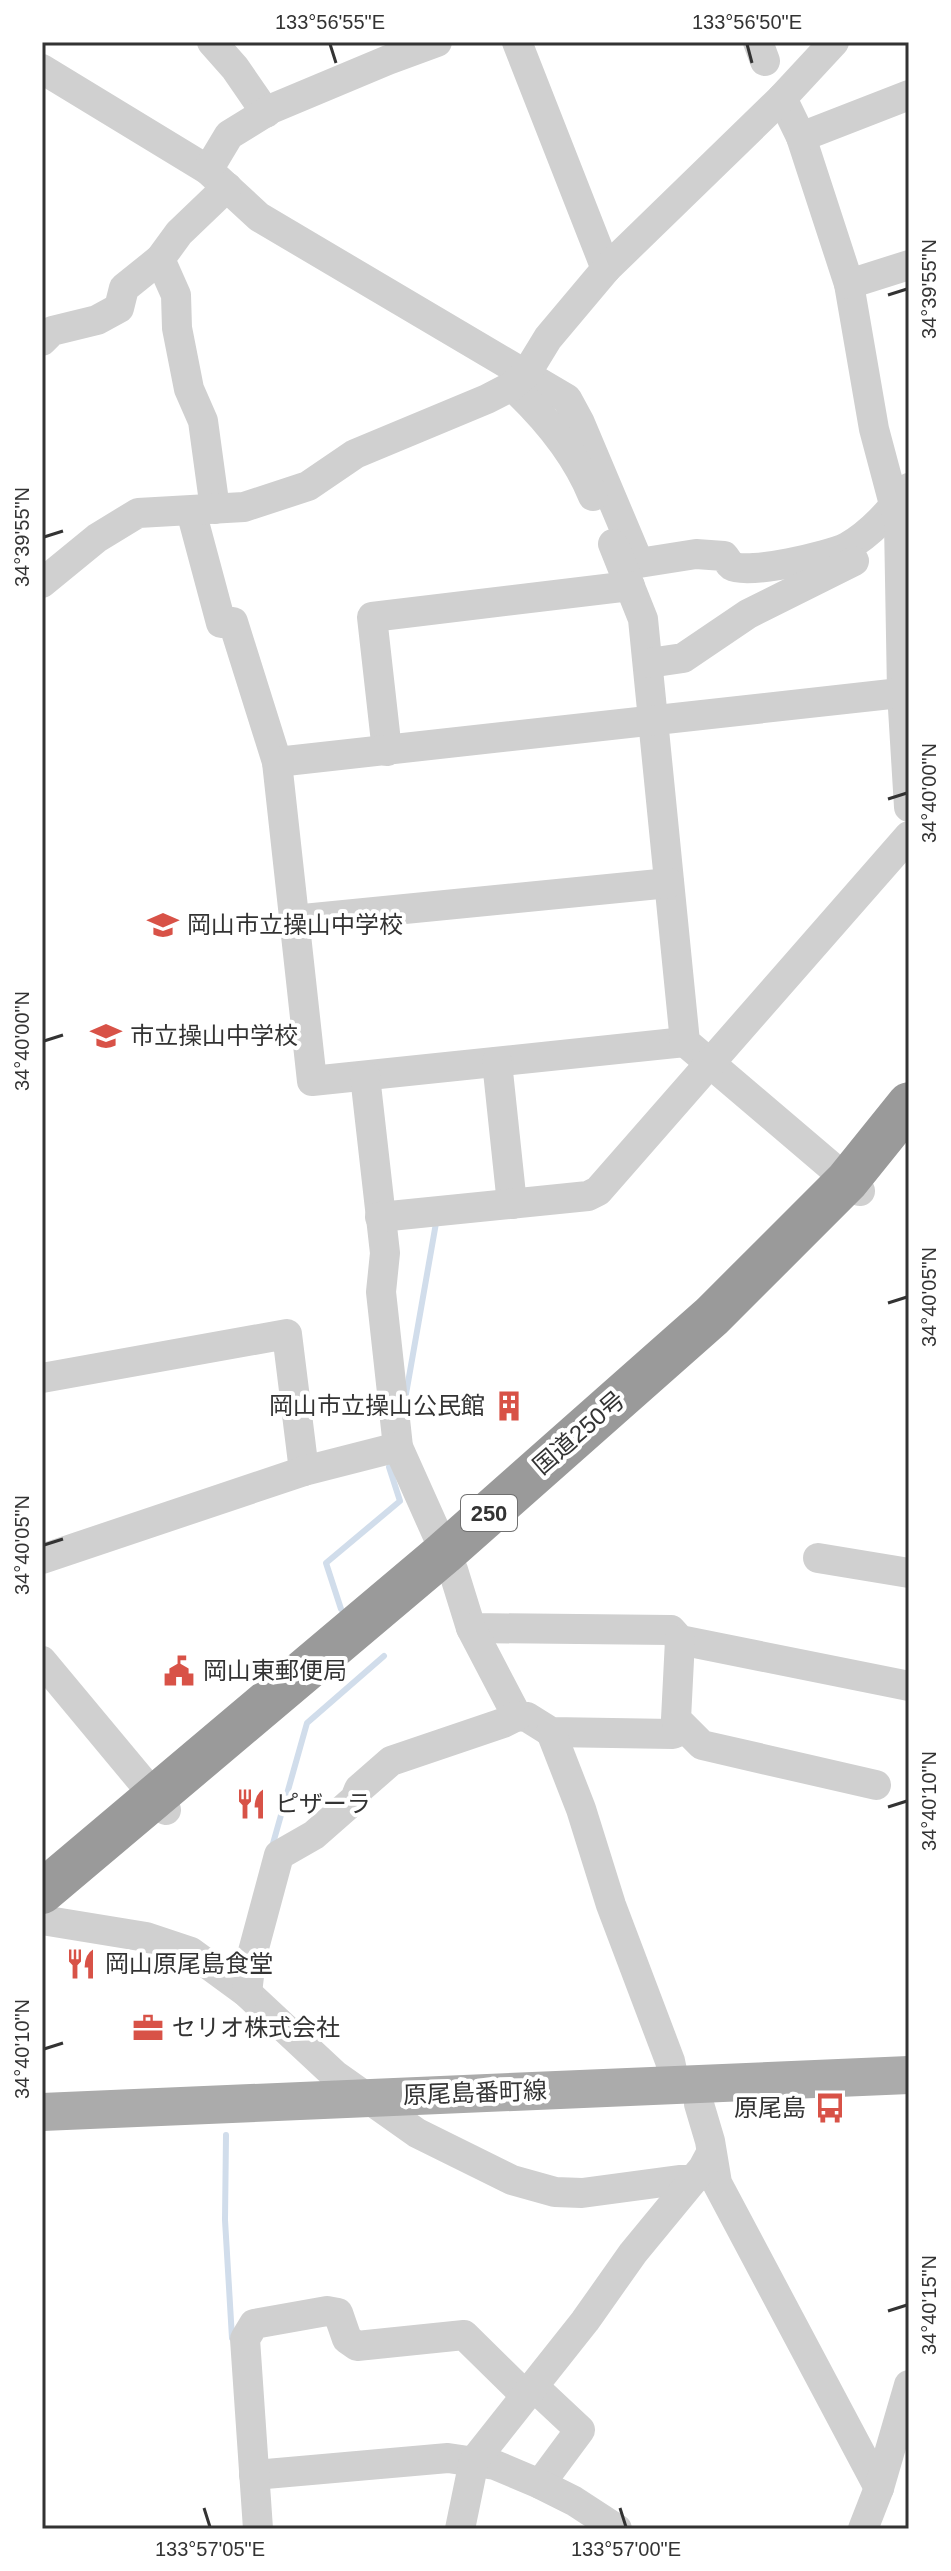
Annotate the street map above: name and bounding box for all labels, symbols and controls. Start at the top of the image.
text: 133°56'55"E [275,11,385,33]
text: 133°56'50"E [692,11,802,33]
text: 34°39'55"N [918,239,940,339]
text: 34°39'55"N [11,487,33,587]
text: 34°40'00"N [918,743,940,843]
school or university icon: 岡山市立操山中学校 [146,908,180,942]
place label: 岡山市立操山中学校 [187,911,403,938]
text: 34°40'00"N [11,991,33,1091]
school or university icon: 市立操山中学校 [89,1019,123,1053]
place label: 市立操山中学校 [130,1022,298,1049]
text: 34°40'05"N [918,1247,940,1347]
street label: 国道250号 [528,1386,630,1480]
building icon: 岡山市立操山公民館 [492,1389,526,1423]
place label: 岡山市立操山公民館 [269,1392,485,1419]
text: 34°40'05"N [11,1495,33,1595]
road number: 250 [461,1495,517,1531]
public building icon: 岡山東郵便局 [162,1654,196,1688]
place label: 岡山東郵便局 [203,1657,347,1684]
text: 34°40'10"N [918,1751,940,1851]
restaurant icon: ピザーラ [234,1787,268,1821]
place label: ピザーラ [275,1790,371,1817]
restaurant icon: 岡山原尾島食堂 [64,1947,98,1981]
place label: 岡山原尾島食堂 [105,1950,273,1977]
text: 34°40'10"N [11,1999,33,2099]
office icon: セリオ株式会社 [131,2011,165,2045]
place label: セリオ株式会社 [172,2014,340,2041]
street label: 原尾島番町線 [403,2076,547,2109]
bus stop icon: 原尾島 [813,2091,847,2125]
place label: 原尾島 [734,2094,806,2121]
text: 34°40'15"N [918,2255,940,2355]
text: 133°57'05"E [155,2538,265,2560]
text: 133°57'00"E [571,2538,681,2560]

